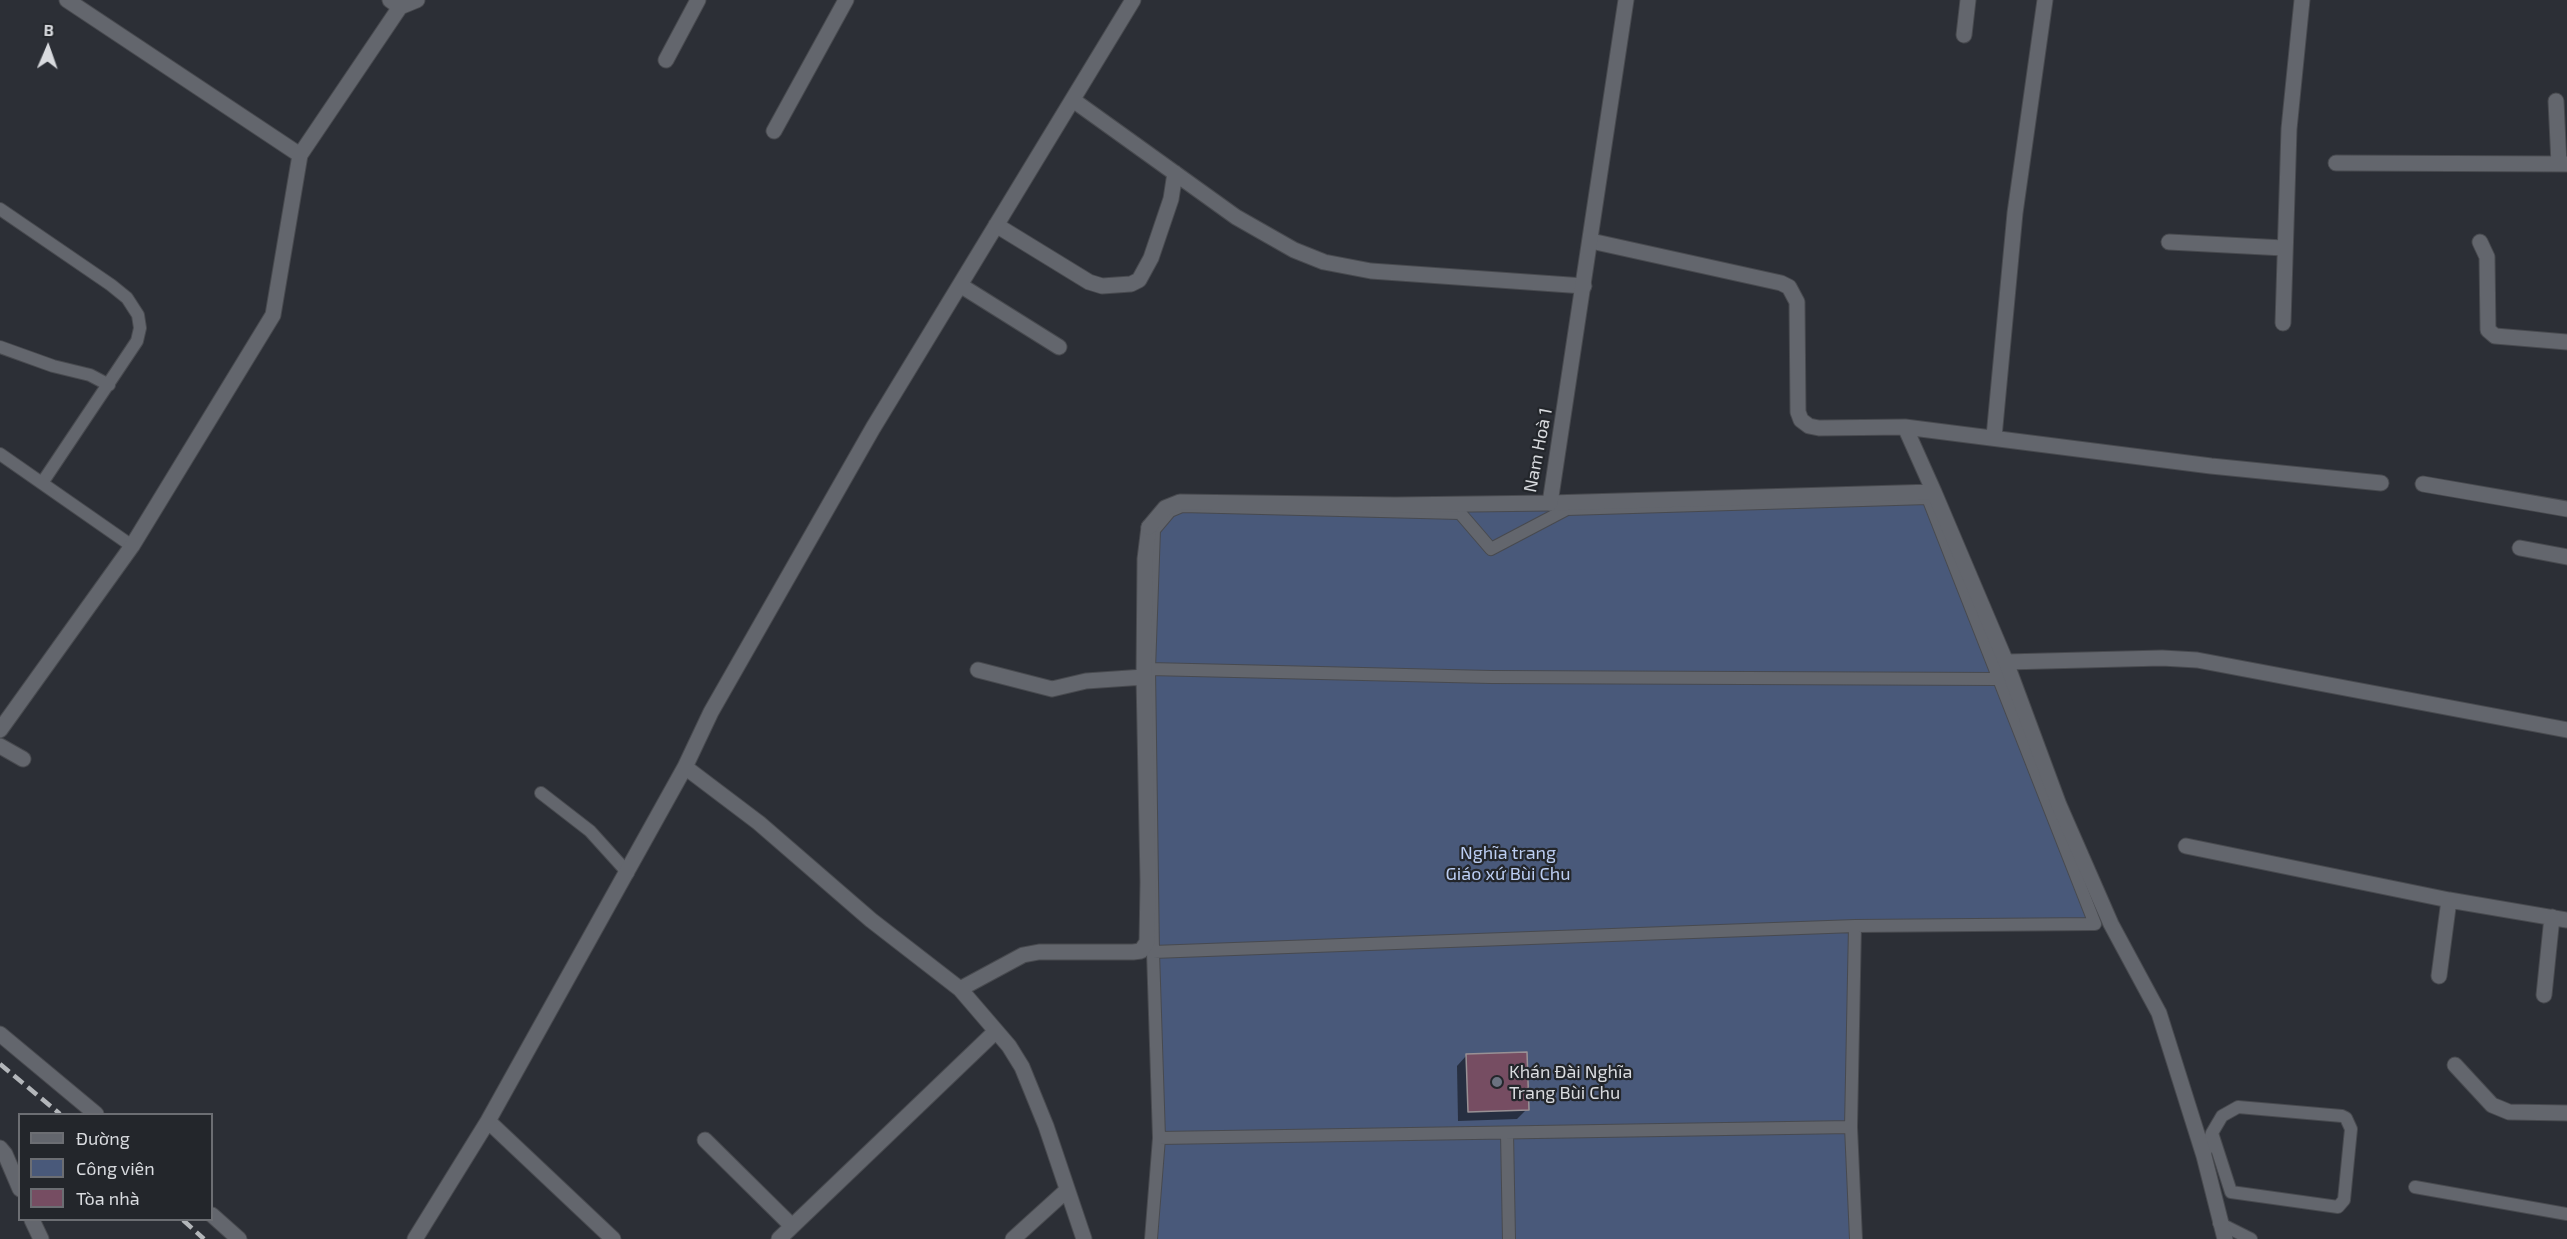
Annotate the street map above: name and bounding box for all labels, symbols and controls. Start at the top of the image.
north arrow [18,18,78,78]
text: B [43,20,54,39]
street label: Nam Hoà 1 [1519,406,1557,494]
park label: Nghĩa trang Giáo xứ Bùi Chu [1445,842,1571,884]
place label: Khán Đài Nghĩa Trang Bùi Chu [1509,1061,1632,1104]
marker: Khán Đài Nghĩa Trang Bùi Chu [1490,1075,1504,1089]
legend [18,1113,213,1221]
text: Đường [76,1127,130,1149]
text: Công viên [76,1157,155,1179]
text: Tòa nhà [76,1187,140,1209]

